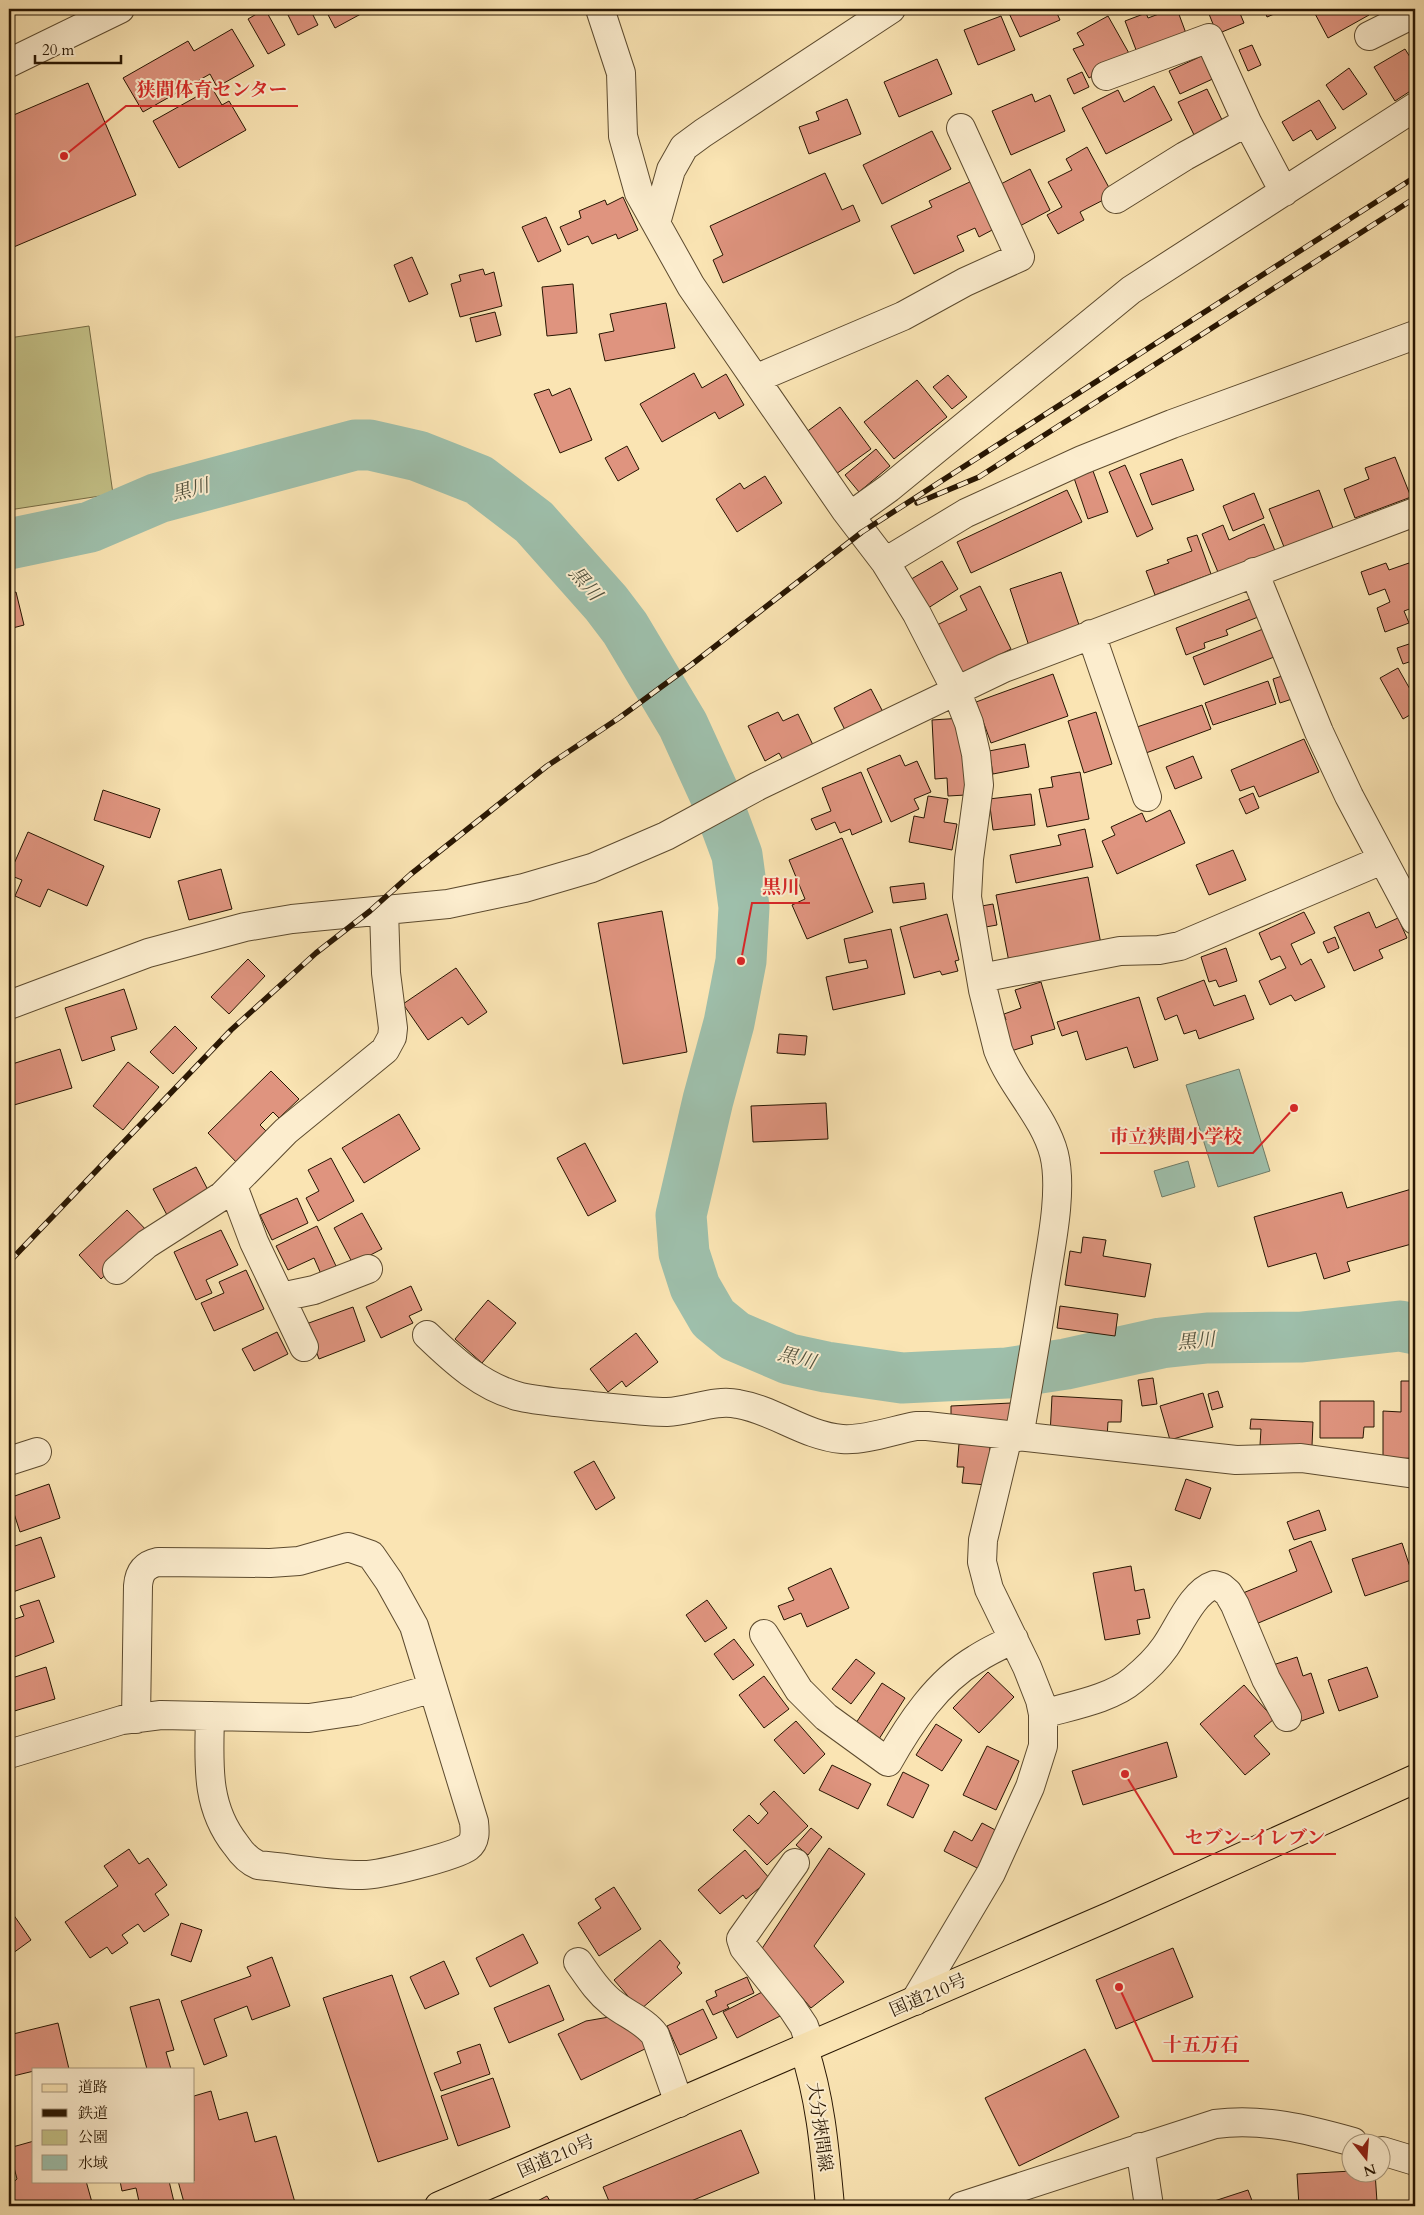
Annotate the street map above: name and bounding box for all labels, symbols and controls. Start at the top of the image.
scale bar [35,32,121,64]
text: 20 m [42,40,74,60]
callout: 狭間体育センター [126,72,298,106]
text: 狭間体育センター [136,77,288,103]
water label: 黒川 [169,472,214,507]
water label: 黒川 [563,561,609,608]
callout: 黒川 [752,869,810,903]
text: 黒川 [762,874,800,900]
callout: 市立狭間小学校 [1100,1119,1253,1153]
text: 市立狭間小学校 [1109,1124,1243,1150]
water label: 黒川 [1176,1326,1218,1356]
water label: 黒川 [775,1340,820,1376]
callout: セブン-イレブン [1174,1820,1336,1854]
text: セブン-イレブン [1185,1825,1325,1851]
street label: 国道210号 [886,1968,971,2023]
callout: 十五万石 [1153,2027,1249,2061]
text: 十五万石 [1163,2032,1239,2058]
legend [32,2068,195,2182]
text: 道路 [78,2077,108,2097]
street label: 大分挾間線 [801,2081,838,2173]
text: 鉄道 [78,2103,108,2123]
text: 公園 [78,2127,108,2147]
street label: 国道210号 [514,2129,599,2184]
north arrow [1342,2132,1392,2182]
text: 水域 [78,2153,108,2173]
text: N [1361,2159,1378,2181]

